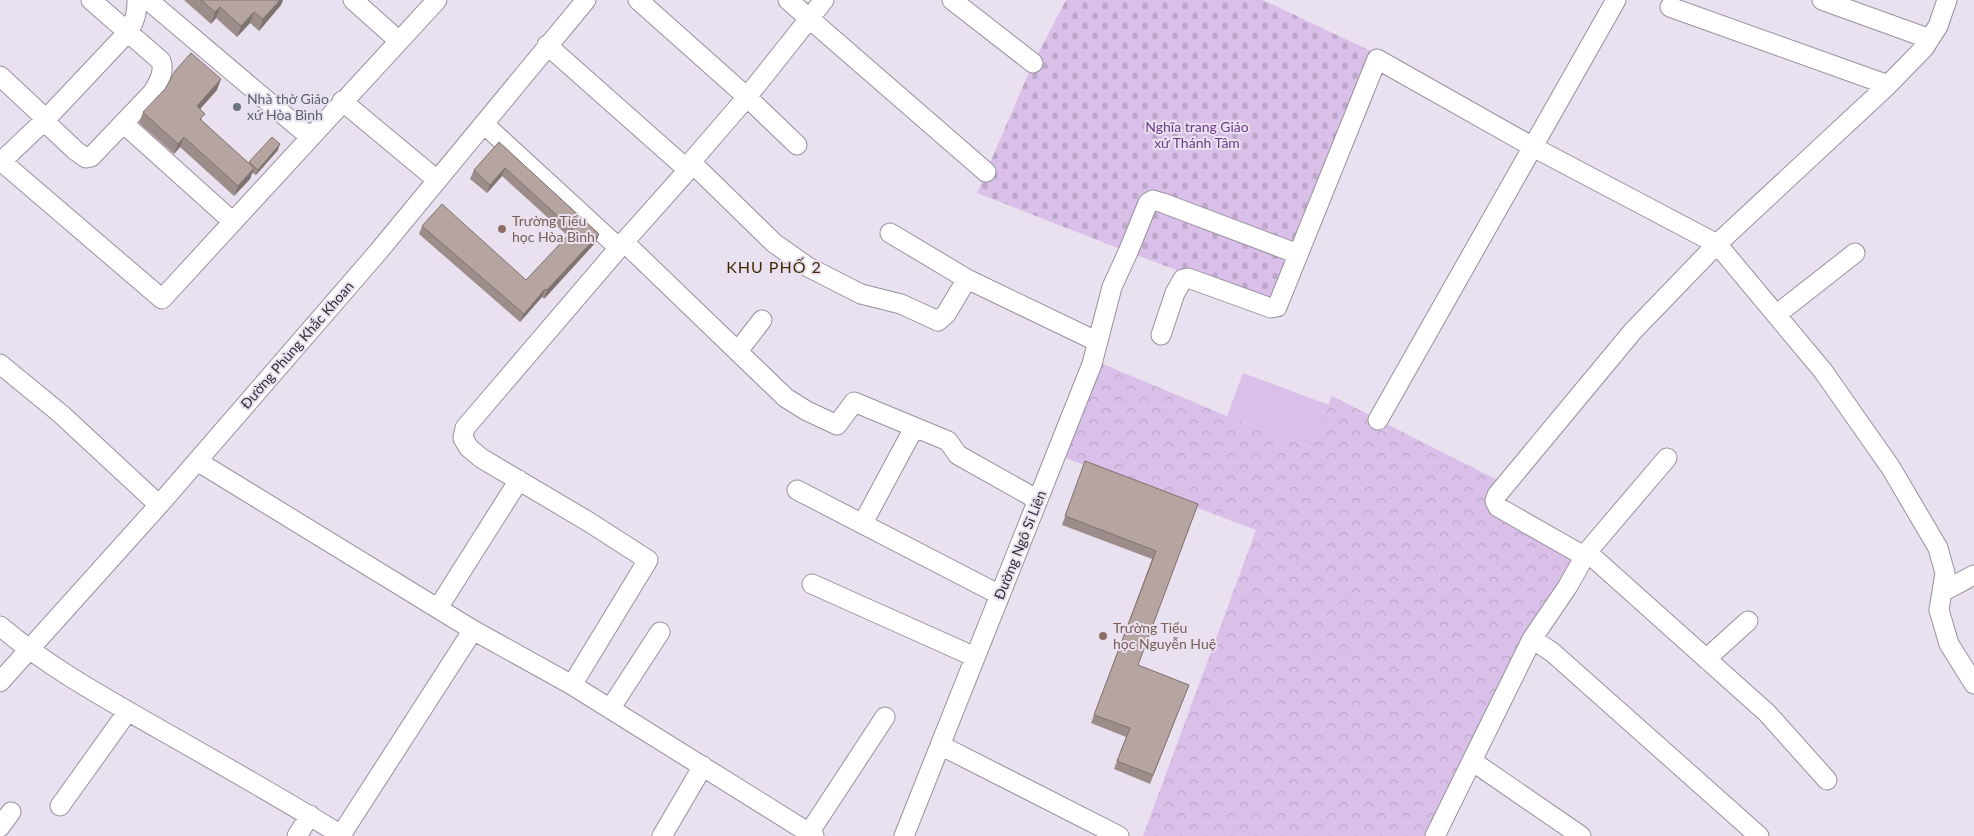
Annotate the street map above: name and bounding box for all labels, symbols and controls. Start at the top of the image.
place label: Nhà thờ Giáo xứ Hòa Bình [247,90,329,123]
marker: Nhà thờ Giáo xứ Hòa Bình [231,101,243,113]
park label: Nghĩa trang Giáo xứ Thánh Tâm [1145,118,1249,151]
place label: Trường Tiểu học Hòa Bình [512,212,595,245]
marker: Trường Tiểu học Hòa Bình [496,223,508,235]
district label: KHU PHỐ 2 [726,257,822,276]
street label: Đường Phùng Khắc Khoan [237,277,357,412]
street label: Đường Ngô Sĩ Liên [990,488,1049,602]
place label: Trường Tiểu học Nguyễn Huệ [1113,619,1216,652]
marker: Trường Tiểu học Nguyễn Huệ [1097,630,1109,642]

